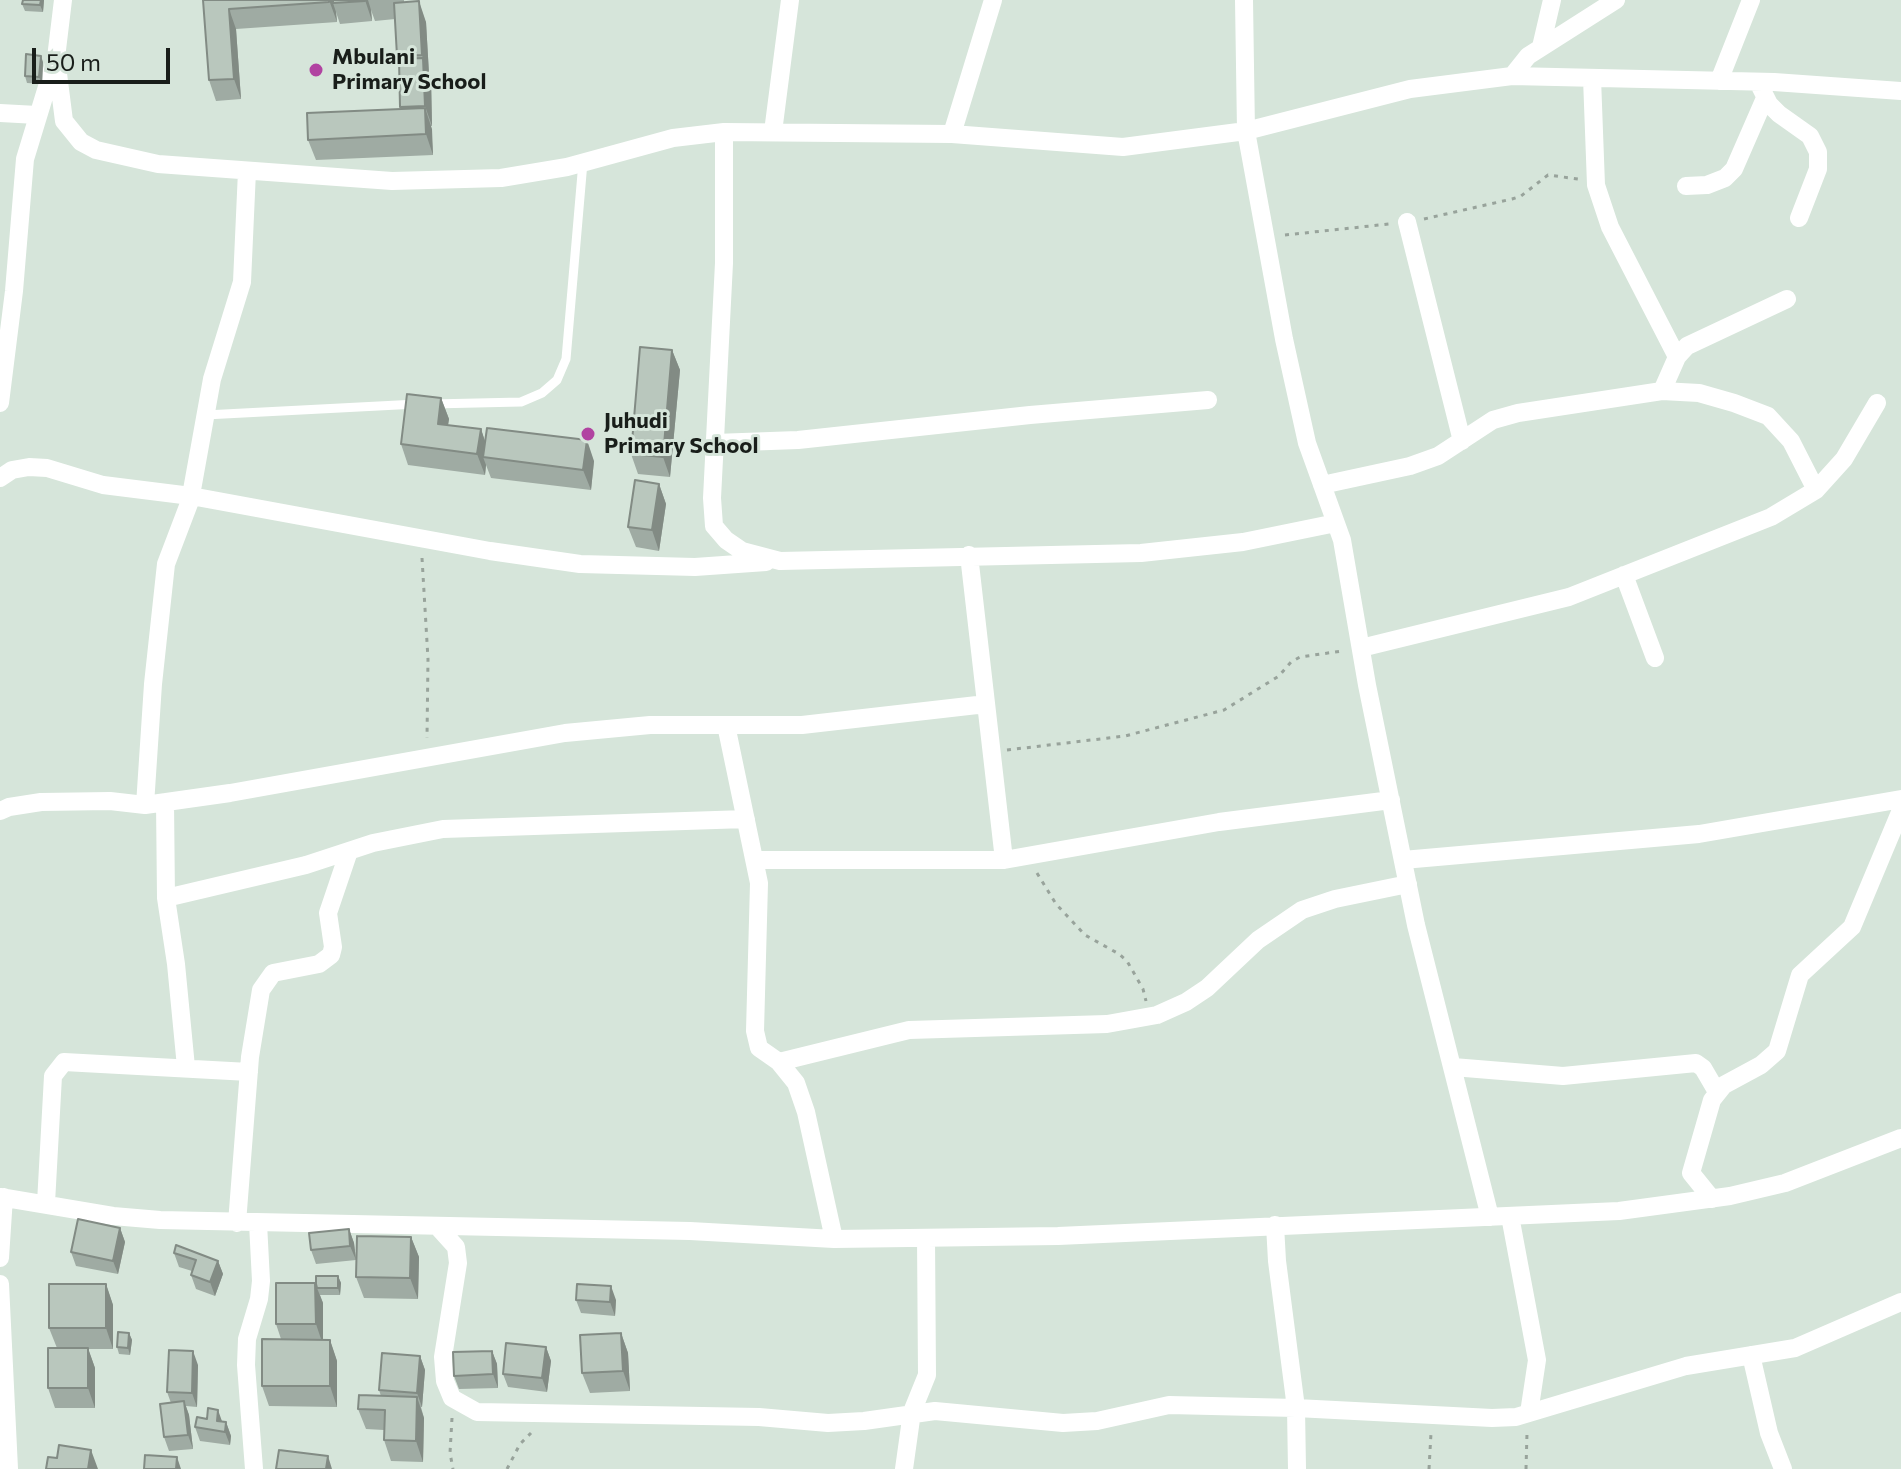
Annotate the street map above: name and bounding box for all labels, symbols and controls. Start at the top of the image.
scale bar [36,32,174,82]
place label: Mbulani Primary School [332,44,487,96]
text: 50 m [46,47,101,76]
marker: Mbulani Primary School [307,61,325,79]
place label: Juhudi Primary School [604,408,759,460]
marker: Juhudi Primary School [579,425,597,443]

